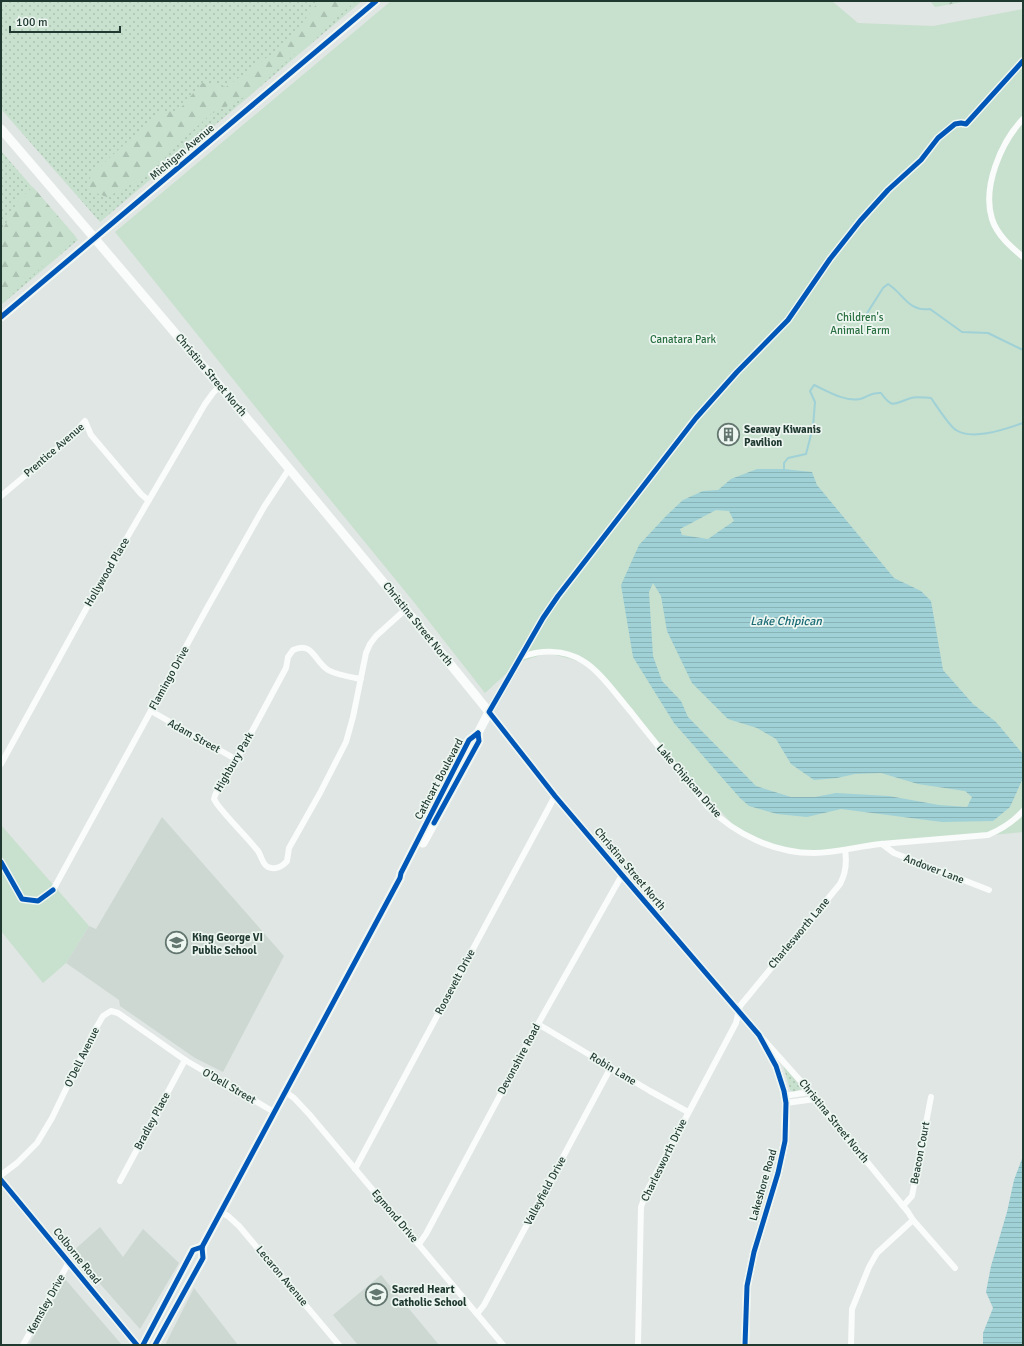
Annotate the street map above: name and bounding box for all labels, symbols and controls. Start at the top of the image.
scale bar [10,8,120,34]
text: 100 m [16,15,48,30]
street label: Michigan Avenue [147,121,217,183]
park label: Children's Animal Farm [830,311,890,337]
street label: Christina Street North [173,331,249,419]
park label: Canatara Park [650,333,717,346]
street label: Prentice Avenue [21,420,87,480]
building icon: Seaway Kiwanis Pavilion [716,422,742,448]
place label: Seaway Kiwanis Pavilion [744,423,821,449]
street label: Hollywood Place [82,535,132,609]
street label: Christina Street North [380,580,456,668]
water label: Lake Chipican [750,614,822,629]
street label: Flamingo Drive [146,644,192,712]
street label: Adam Street [166,716,223,756]
street label: Highbury Park [212,729,257,794]
street label: Cathcart Boulevard [412,736,466,822]
street label: Lake Chipican Drive [654,742,724,820]
street label: Christina Street North [592,825,668,913]
street label: Andover Lane [902,852,966,886]
street label: Charlesworth Lane [766,895,832,971]
school or university icon: King George VI Public School [163,930,189,956]
place label: King George VI Public School [192,931,263,957]
street label: Roosevelt Drive [432,947,478,1017]
street label: Devonshire Road [495,1021,543,1097]
street label: O'Dell Avenue [62,1025,102,1089]
street label: Robin Lane [587,1050,639,1088]
street label: O'Dell Street [200,1065,258,1107]
street label: Christina Street North [796,1077,872,1165]
street label: Bradley Place [131,1090,173,1152]
street label: Charlesworth Drive [638,1117,690,1203]
street label: Beacon Court [908,1121,932,1185]
street label: Lakeshore Road [747,1148,779,1222]
street label: Valleyfield Drive [521,1154,569,1228]
street label: Egmond Drive [369,1187,421,1245]
street label: Colborne Road [50,1225,104,1287]
street label: Lecaron Avenue [253,1243,311,1309]
street label: Kemsley Drive [24,1272,68,1336]
school or university icon: Sacred Heart Catholic School [364,1282,390,1308]
place label: Sacred Heart Catholic School [392,1283,467,1309]

